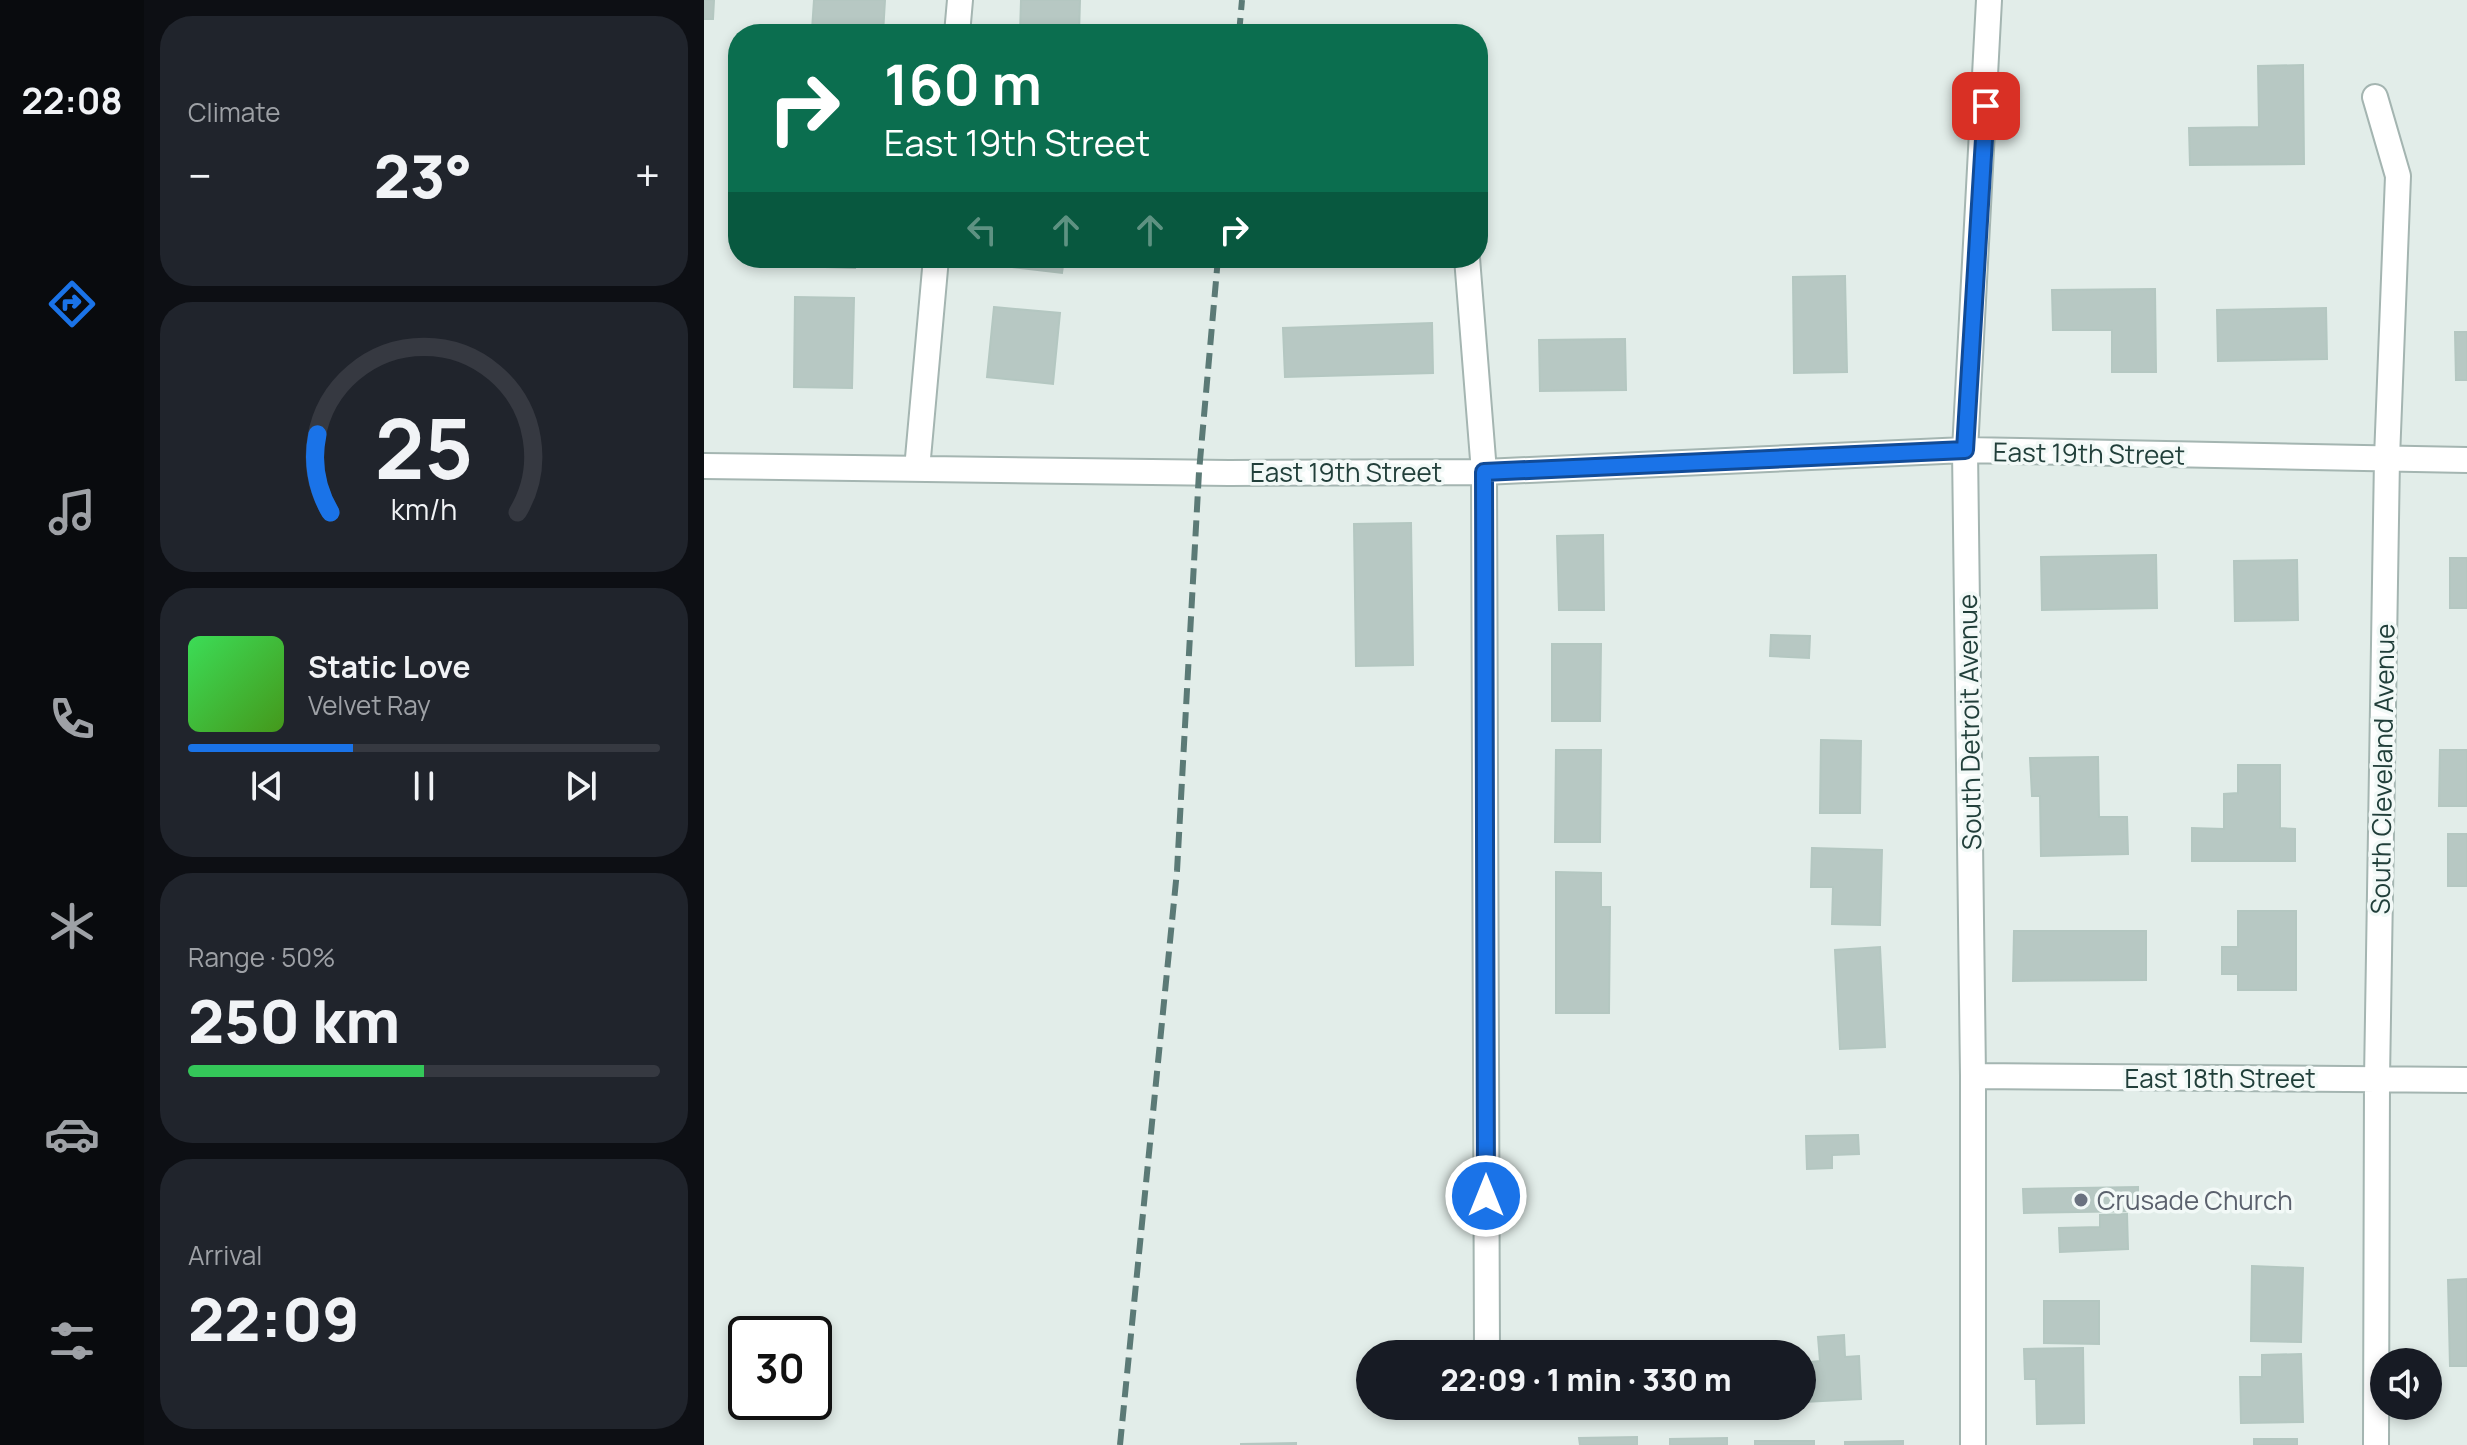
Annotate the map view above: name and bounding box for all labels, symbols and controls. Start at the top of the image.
text: 160 m [884,45,1042,122]
icon: right [752,56,856,160]
pin [1952,72,2020,140]
text: 22:08 [22,76,122,125]
icon: arrive [1964,84,2008,128]
text: Climate [188,94,280,130]
text: East 19th Street [884,118,1150,167]
text: 23° [374,134,473,216]
text: − [188,145,212,205]
text: + [635,145,660,205]
icon: left [960,208,1004,252]
icon: ahead [1044,208,1088,252]
icon: ahead [1128,208,1172,252]
icon: right [1212,208,1256,252]
icon: directions [44,276,100,332]
text: 25 [375,389,473,503]
street label: East 19th Street [1993,433,2185,473]
street label: East 19th Street [1250,454,1442,490]
icon: music [44,484,100,540]
text: km/h [391,490,457,529]
street label: South Detroit Avenue [1949,594,1989,850]
street label: South Cleveland Avenue [2361,623,2403,915]
text: Static Love [308,646,471,687]
text: Velvet Ray [308,687,431,723]
icon: phone [44,691,100,747]
icon: previous [245,764,289,808]
icon: pause [402,764,446,808]
icon: next [559,764,603,808]
icon: climate [44,898,100,954]
text: Range · 50% [188,939,335,975]
text: 250 km [188,979,400,1061]
street label: East 18th Street [2124,1060,2316,1096]
icon: car [44,1106,100,1162]
position arrow [1444,1154,1528,1238]
place label: Crusade Church [2097,1182,2293,1218]
marker: Crusade Church [2072,1191,2090,1209]
text: Arrival [188,1237,262,1273]
text: 22:09 [188,1277,360,1359]
icon: filters [44,1313,100,1369]
speed limit sign: 30 [728,1316,832,1420]
map controls [2370,1348,2442,1420]
button: sound [2370,1348,2442,1420]
text: 22:09 · 1 min · 330 m [1441,1359,1731,1400]

